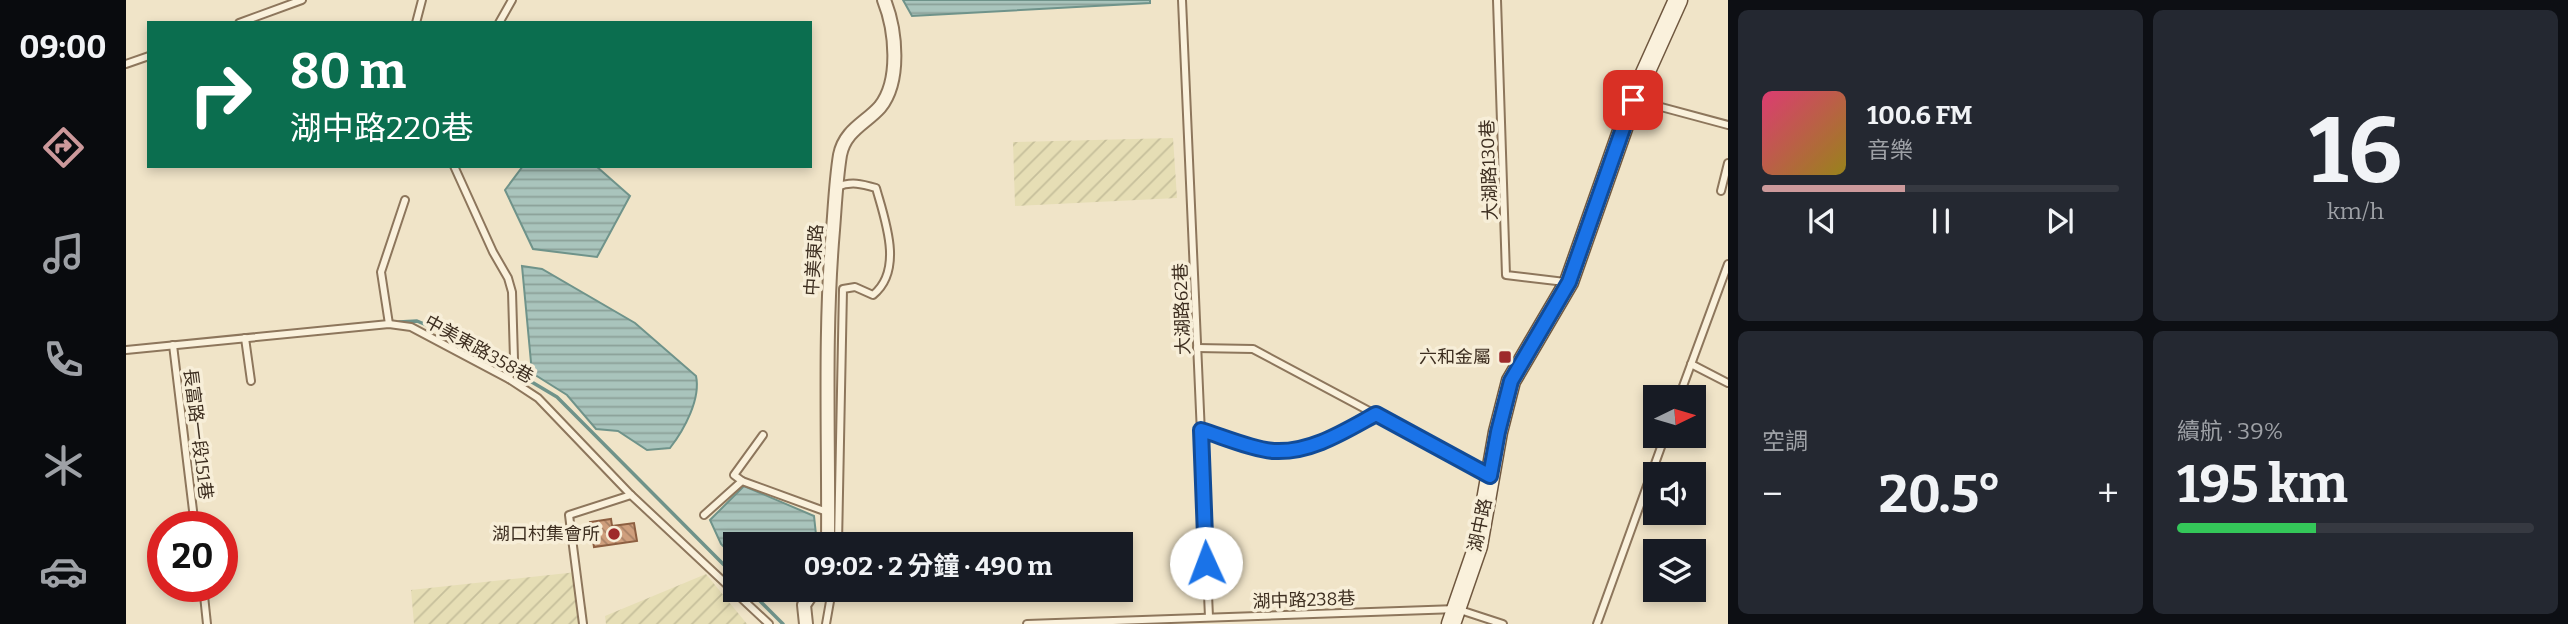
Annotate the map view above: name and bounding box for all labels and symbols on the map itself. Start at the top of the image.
pin [1603,70,1663,130]
street label: 大湖路130巷 [1476,119,1502,221]
street label: 中美東路 [801,223,827,297]
street label: 大湖路62巷 [1169,263,1195,355]
street label: 中美東路358巷 [421,310,537,388]
place label: 六和金屬 [1419,346,1491,368]
marker: 六和金屬 [1497,349,1513,365]
street label: 長富路一段151巷 [179,367,217,501]
north arrow [1643,385,1706,448]
street label: 湖中路 [1464,496,1496,554]
speed limit sign: 20 [147,511,238,602]
place label: 湖口村集會所 [492,523,600,545]
marker: 湖口村集會所 [606,526,622,542]
position arrow [1169,526,1243,600]
street label: 湖中路238巷 [1252,587,1356,613]

